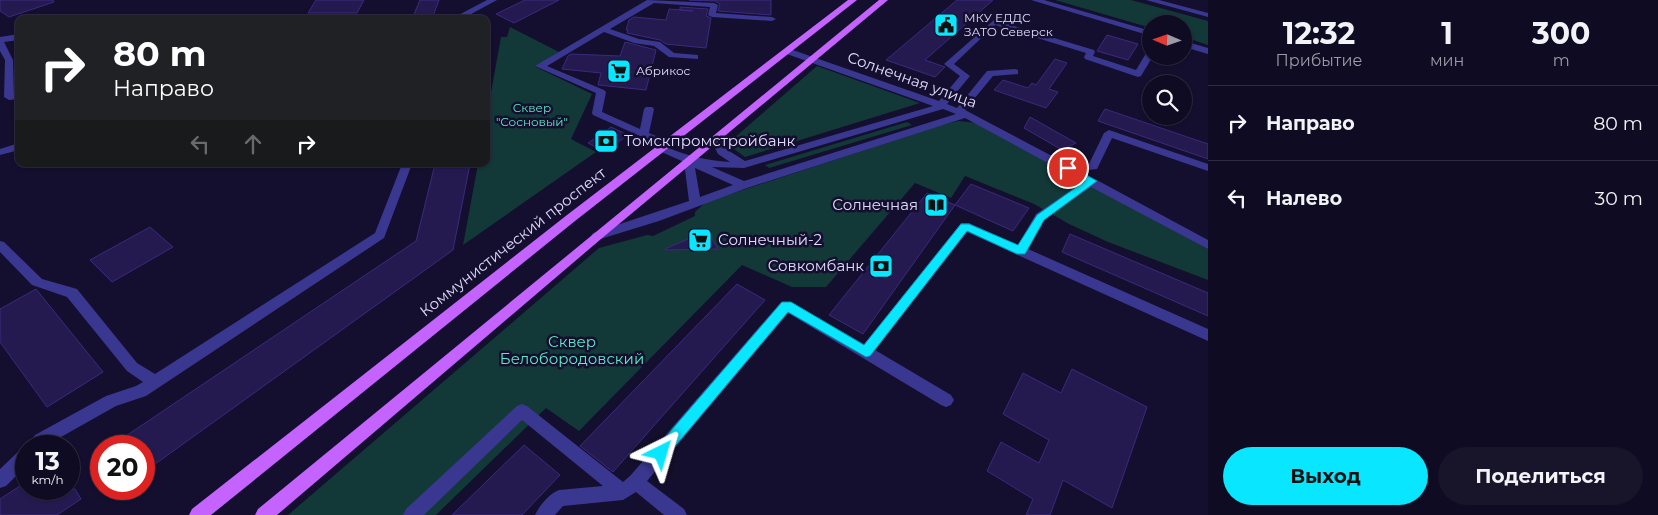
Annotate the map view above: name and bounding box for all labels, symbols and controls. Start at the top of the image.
place label: МКУ ЕДДС ЗАТО Северск [964,10,1053,39]
public building icon: МКУ ЕДДС ЗАТО Северск [933,12,959,38]
north arrow [1142,15,1192,65]
map controls [1142,15,1192,125]
text: 12:32 [1283,15,1355,52]
text: 1 [1441,15,1453,52]
text: 300 [1532,15,1590,52]
text: 80 m [113,32,207,75]
icon: right [30,35,95,100]
street label: Солнечная улица [845,47,980,112]
text: Прибытие [1276,51,1362,70]
text: мин [1430,51,1464,70]
text: m [1553,51,1570,70]
supermarket icon: Абрикос [606,58,632,84]
place label: Абрикос [636,63,691,78]
text: Направо [113,75,214,102]
button: search [1142,75,1192,125]
park label: Сквер "Сосновый" [496,100,568,129]
icon: right [1223,109,1251,137]
text: Направо [1266,112,1355,135]
text: 80 m [1593,112,1643,135]
bank icon: Томскпромстройбанк [593,128,619,154]
icon: left [186,130,214,158]
icon: ahead [239,130,267,158]
icon: right [292,130,320,158]
place label: Томскпромстройбанк [624,131,796,150]
pin [1047,147,1089,189]
icon: arrive [1054,154,1082,182]
street label: Коммунистический проспект [416,162,610,320]
icon: left [1223,184,1251,212]
text: Налево [1266,187,1342,210]
text: 30 m [1595,187,1643,210]
library icon: Солнечная [923,192,949,218]
place label: Солнечная [832,195,918,214]
supermarket icon: Солнечный-2 [687,227,713,253]
place label: Солнечный-2 [718,230,822,249]
bank icon: Совкомбанк [868,253,894,279]
place label: Совкомбанк [768,256,864,275]
park label: Сквер Белобородовский [500,332,644,368]
position arrow [634,426,686,478]
speed limit sign: 20 [90,435,155,500]
text: 13 [35,446,60,476]
button: Выход [1223,447,1428,505]
button: Поделиться [1438,447,1643,505]
text: km/h [31,472,64,487]

